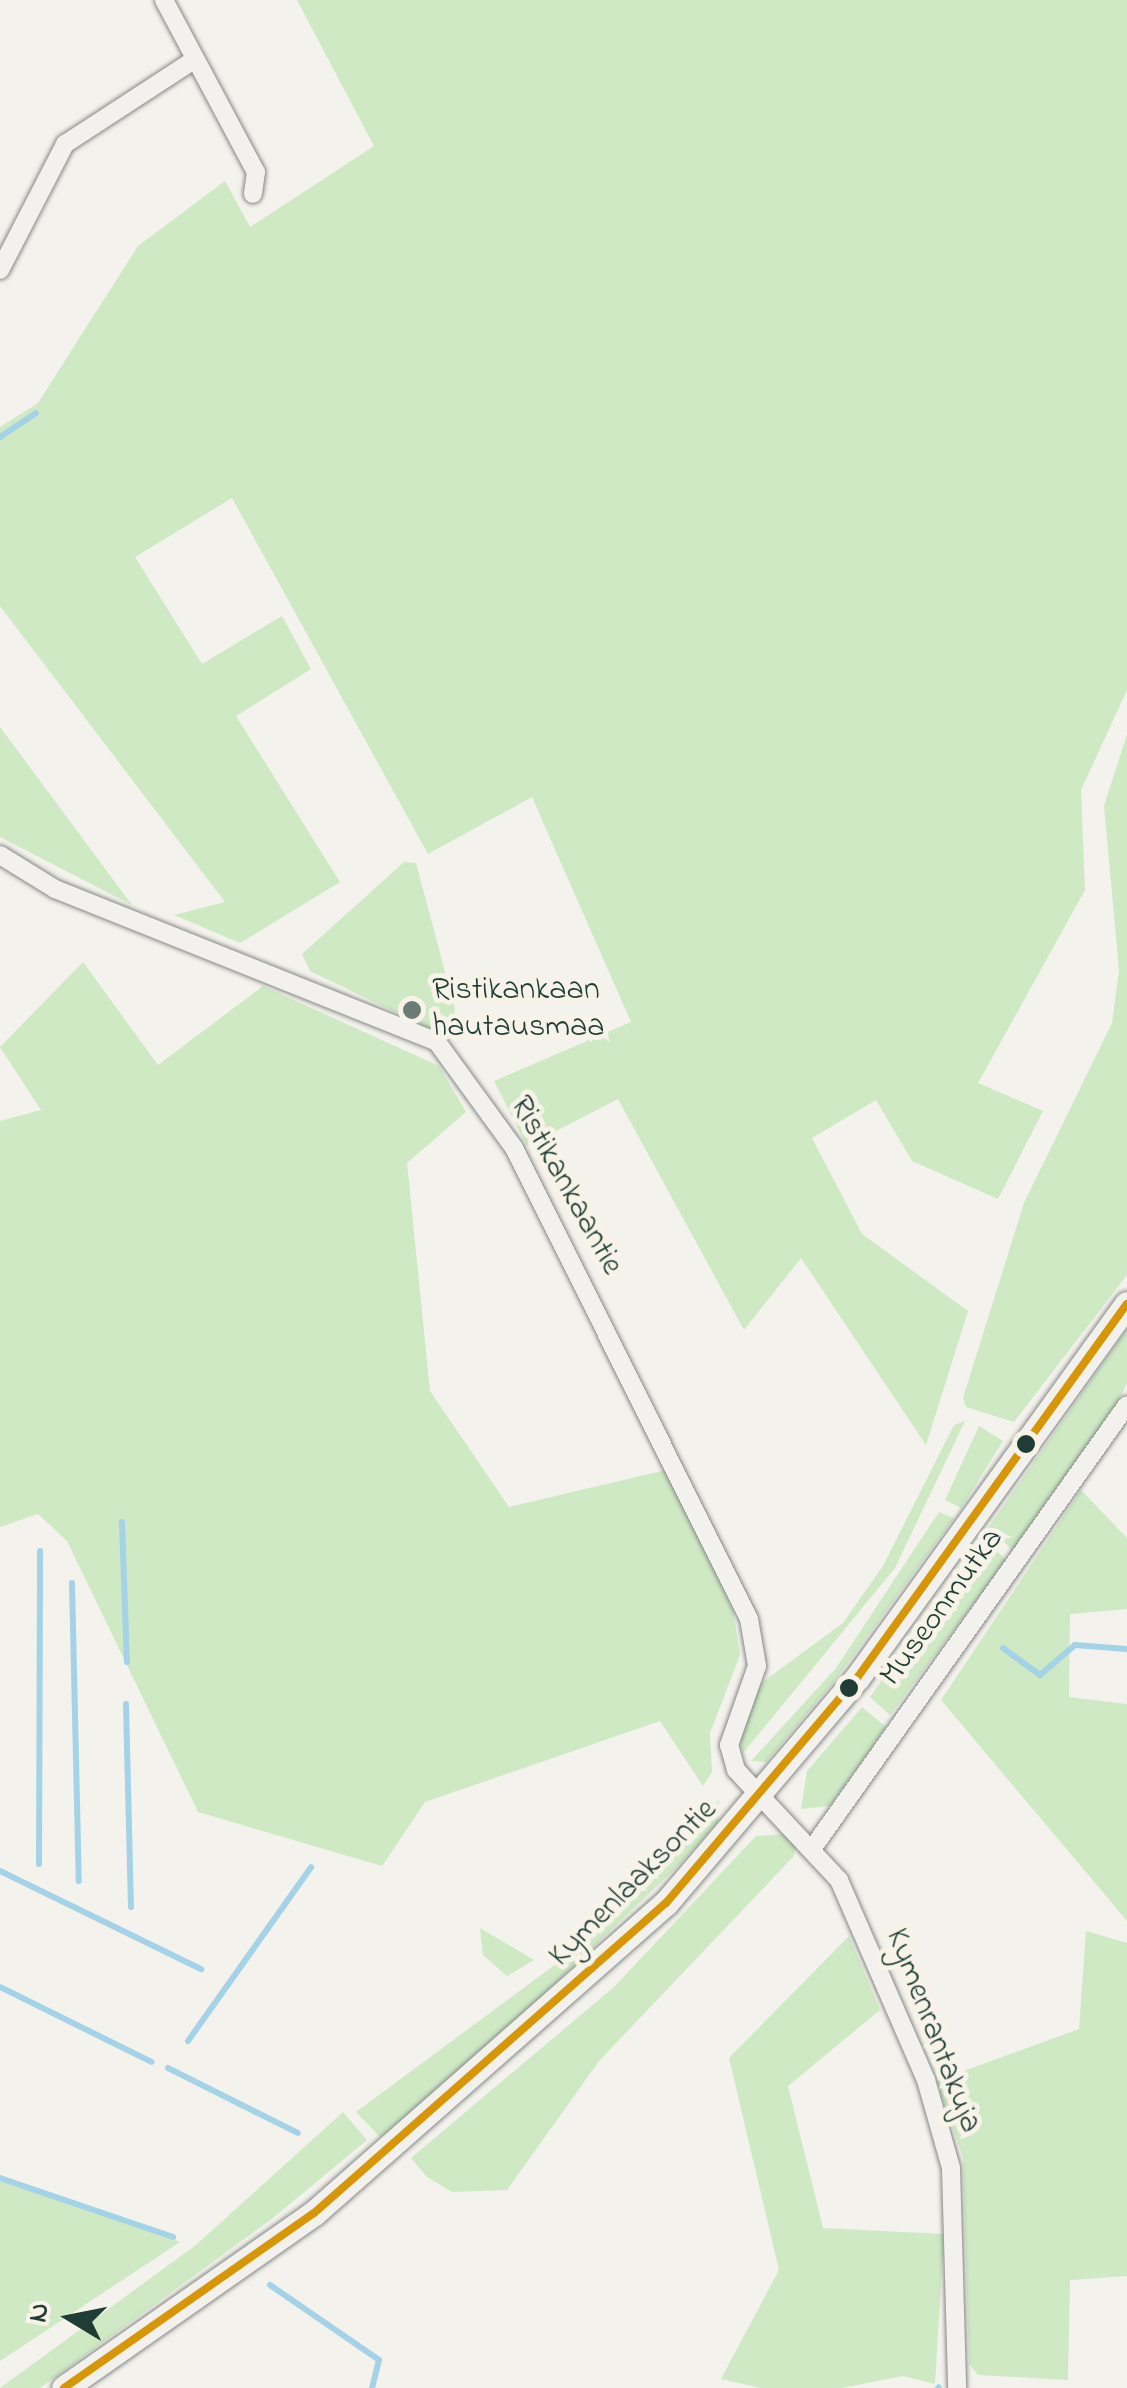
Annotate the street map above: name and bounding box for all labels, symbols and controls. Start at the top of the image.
place label: Ristikankaan hautausmaa [432,973,605,1048]
marker: Ristikankaan hautausmaa [401,999,423,1021]
street label: Ristikankaantie [500,1090,630,1282]
unlabelled marker [1016,1434,1036,1454]
street label: Museonmutka [873,1522,1013,1694]
unlabelled marker [839,1678,859,1698]
street label: Kymenlaaksontie [542,1792,726,1976]
street label: Kymenrantakuja [876,1924,988,2138]
north arrow [20,2268,120,2368]
text: N [18,2300,62,2326]

